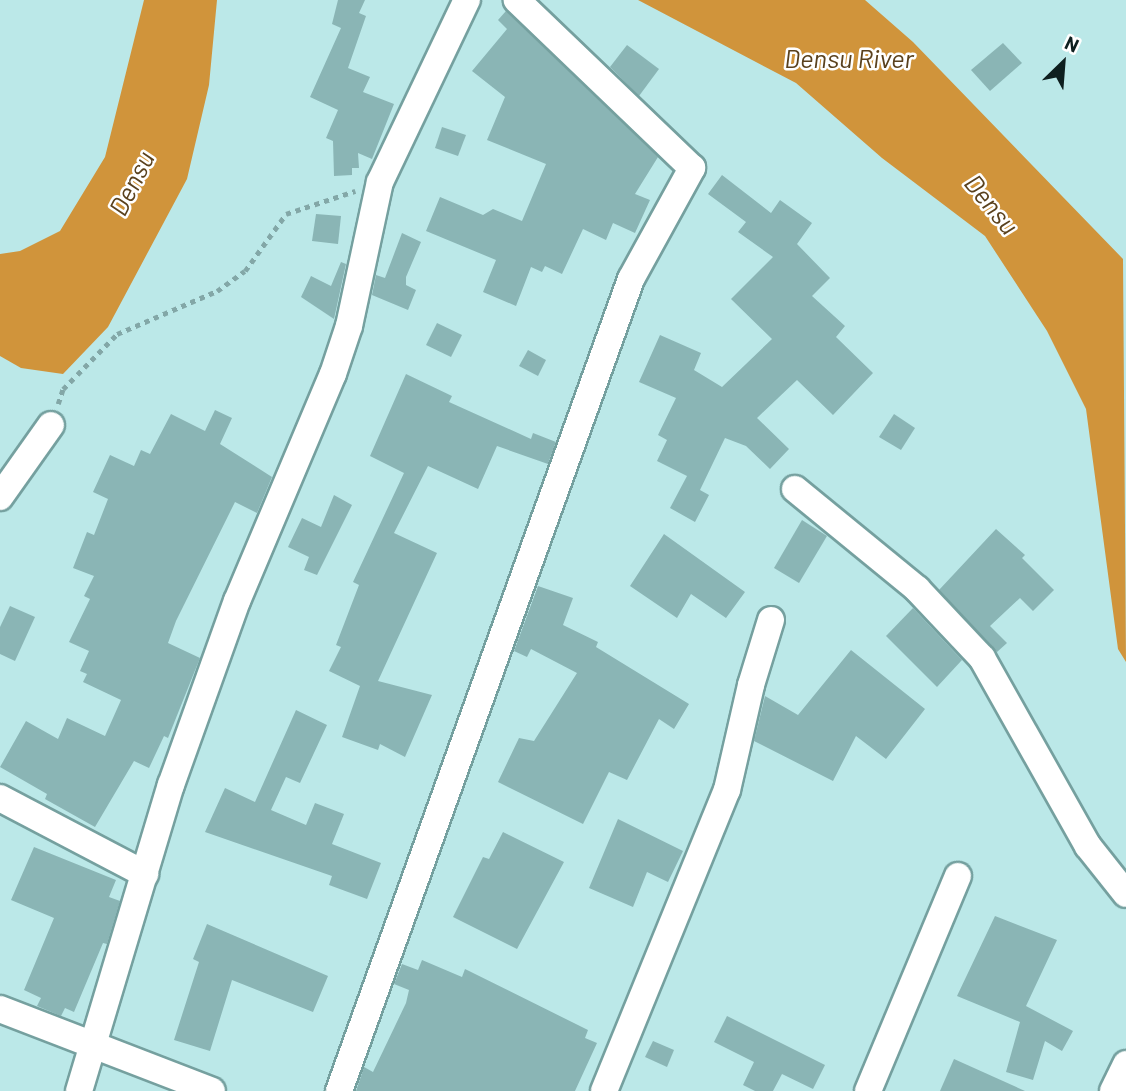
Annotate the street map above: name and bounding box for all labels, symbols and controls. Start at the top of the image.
north arrow [1028,28,1098,98]
text: N [1061,30,1083,57]
water label: Densu River [784,42,914,74]
water label: Densu [102,146,160,220]
water label: Densu [958,168,1026,240]

